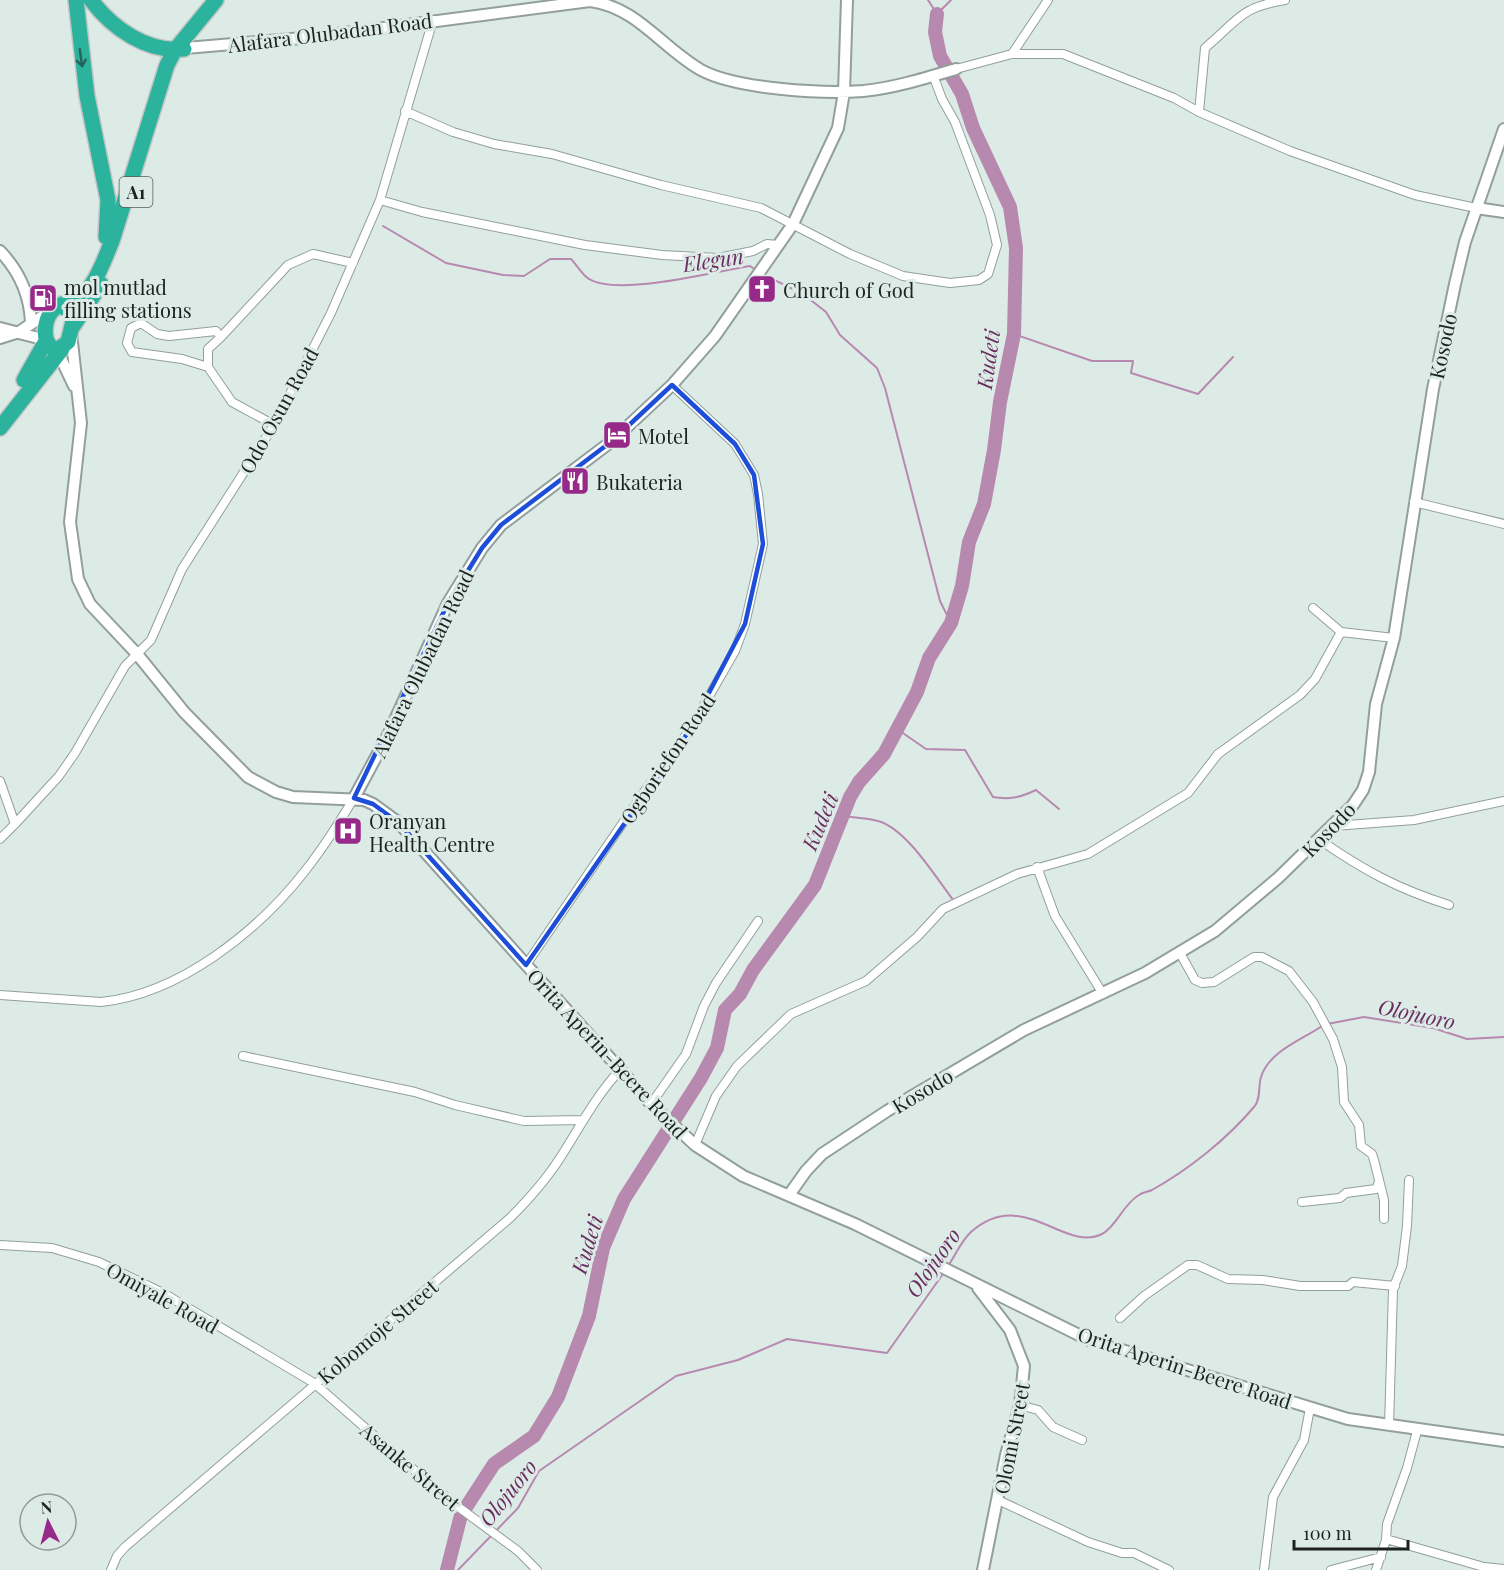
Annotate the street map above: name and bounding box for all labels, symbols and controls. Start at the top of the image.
street label: Alafara Olubadan Road [225,6,434,58]
one-way arrow [76,48,87,68]
road number: A1 [120,177,152,207]
water label: Elegun [680,241,745,277]
place label: mol mutlad filling stations [64,273,192,323]
church icon: Church of God [746,273,778,305]
place label: Church of God [783,276,915,303]
fuel station icon: mol mutlad filling stations [27,282,59,314]
street label: Kosodo [1422,311,1462,381]
water label: Kudeti [969,327,1005,392]
street label: Odo Osun Road [232,342,324,478]
hotel icon: Motel [601,419,633,451]
place label: Motel [638,422,689,449]
restaurant icon: Bukateria [559,465,591,497]
place label: Bukateria [596,468,683,495]
street label: Alafara Olubadan Road [364,564,479,762]
street label: Ogboriefon Road [613,687,721,829]
water label: Kudeti [794,787,844,855]
street label: Kosodo [1295,796,1361,862]
place label: Oranyan Health Centre [369,807,495,857]
hospital icon: Oranyan Health Centre [332,815,364,847]
street label: Orita Aperin-Beere Road [522,962,694,1144]
water label: Olojuoro [1376,991,1458,1035]
street label: Kosodo [887,1061,958,1119]
water label: Kudeti [564,1211,608,1278]
water label: Olojuoro [898,1222,966,1302]
street label: Omiyale Road [102,1255,224,1339]
street label: Kobomoje Street [311,1272,444,1389]
street label: Orita Aperin-Beere Road [1075,1320,1296,1414]
street label: Olomi Street [987,1379,1035,1496]
street label: Asanke Street [355,1416,467,1516]
water label: Olojuoro [472,1453,542,1531]
north arrow [18,1492,78,1552]
text: N [40,1495,54,1518]
scale bar [1294,1513,1408,1551]
text: 100 m [1303,1521,1352,1545]

